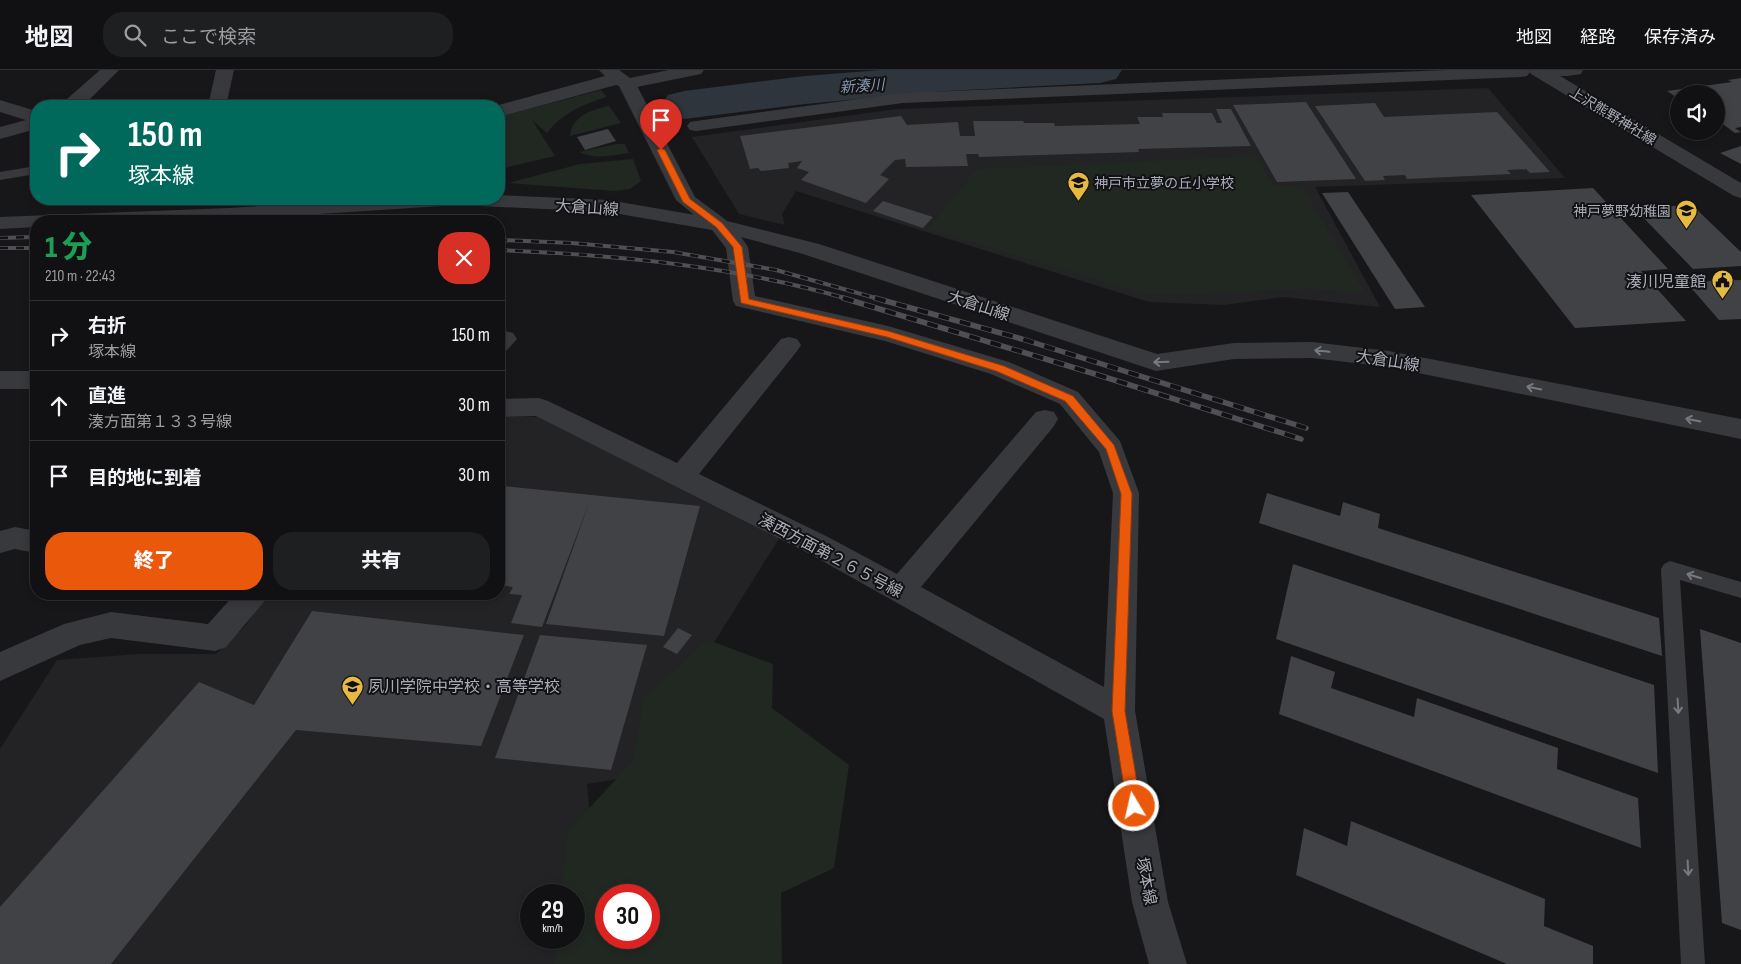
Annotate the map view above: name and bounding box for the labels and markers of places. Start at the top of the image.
pin [640,99,682,150]
school or university icon: 神戸市立夢の丘小学校 [1066,171,1090,202]
place label: 神戸市立夢の丘小学校 [1094,175,1234,192]
school or university icon: 神戸夢野幼稚園 [1675,199,1699,230]
place label: 神戸夢野幼稚園 [1573,203,1671,220]
public building icon: 湊川児童館 [1710,269,1734,300]
place label: 湊川児童館 [1626,273,1706,292]
school or university icon: 夙川学院中学校・高等学校 [340,674,364,705]
place label: 夙川学院中学校・高等学校 [368,678,560,697]

